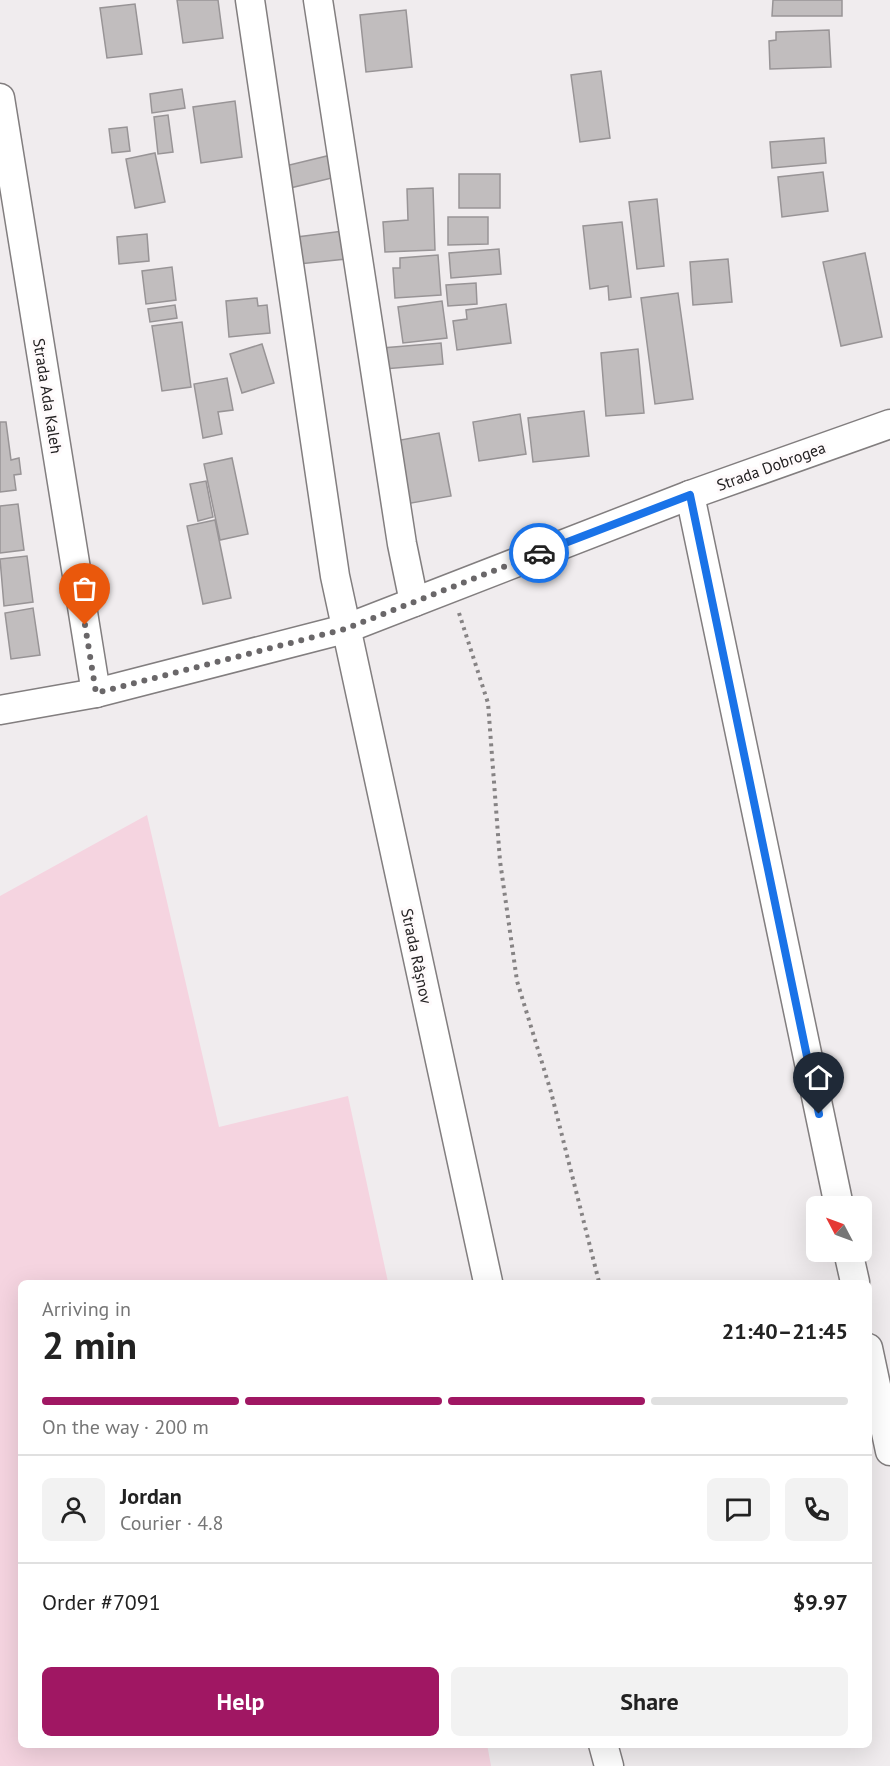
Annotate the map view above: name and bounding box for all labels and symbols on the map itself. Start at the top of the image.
street label: Strada Ada Kaleh [29,337,67,455]
street label: Strada Dobrogea [714,437,828,495]
courier [509,523,569,583]
pin [59,563,110,625]
street label: Strada Râșnov [397,906,437,1006]
pin [793,1052,844,1114]
north arrow [806,1196,872,1262]

